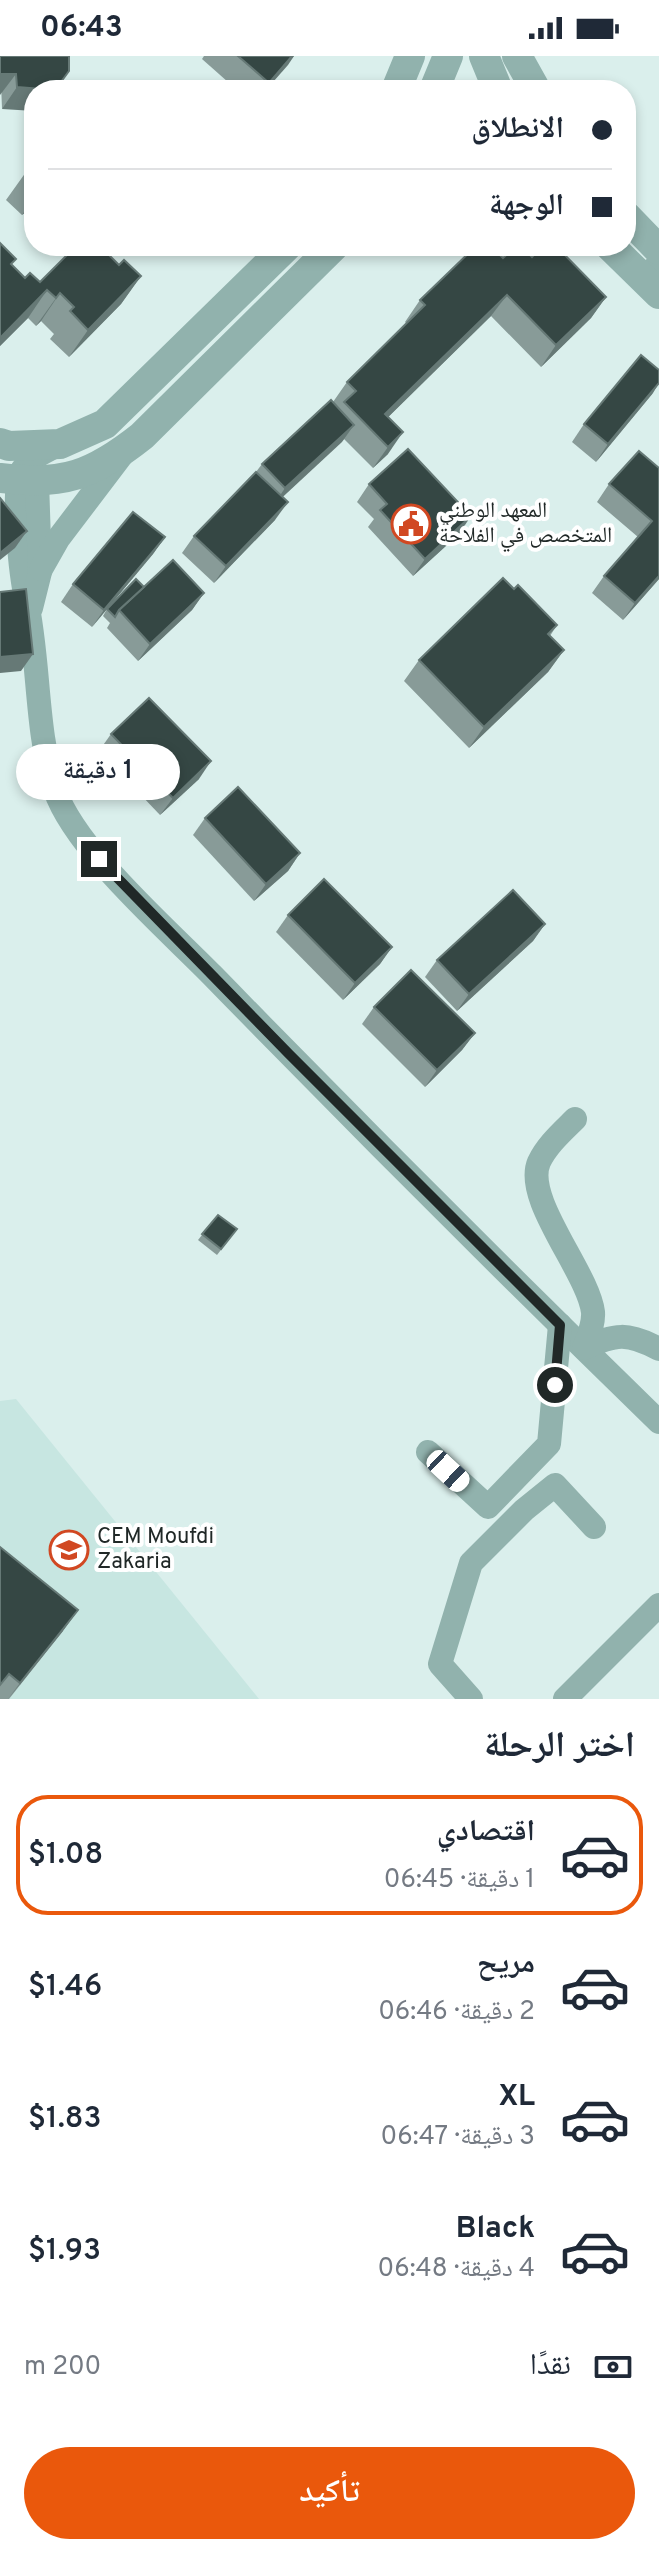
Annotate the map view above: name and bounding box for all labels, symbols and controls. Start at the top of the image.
text: 06:43 [40,10,123,47]
text: الانطلاق [471,111,564,148]
text: الوجهة [489,188,564,225]
place label: المعهد الوطني المتخصص في الفلاحة [439,498,612,551]
public building icon: المعهد الوطني المتخصص في الفلاحة [390,503,432,545]
callout: 1 دقيقة [17,743,181,799]
text: 1 دقيقة [63,755,133,788]
route end [81,841,117,877]
route start [537,1367,573,1403]
car [422,1446,474,1496]
place label: CEM Moufdi Zakaria [97,1524,214,1576]
school or university icon: CEM Moufdi Zakaria [48,1529,90,1571]
text: اختر الرحلة [484,1724,635,1770]
text: اقتصادي [437,1814,535,1851]
icon: car [559,1819,631,1891]
text: $1.08 [28,1837,103,1874]
text: 1 دقيقة · 06:45 [384,1864,535,1897]
text: مريح [477,1946,535,1983]
icon: car [559,1951,631,2023]
text: $1.46 [28,1969,102,2006]
text: 2 دقيقة · 06:46 [378,1996,535,2029]
text: XL [498,2079,535,2116]
icon: car [559,2083,631,2155]
text: $1.83 [28,2101,102,2138]
text: 3 دقيقة · 06:47 [381,2121,535,2154]
text: Black [456,2211,535,2248]
icon: car [559,2215,631,2287]
text: $1.93 [28,2233,101,2270]
text: 4 دقيقة · 06:48 [378,2253,535,2286]
icon: cash [591,2345,635,2389]
text: نقدًا [530,2348,571,2385]
text: 200 m [24,2351,101,2384]
button: تأكيد [24,2447,635,2539]

